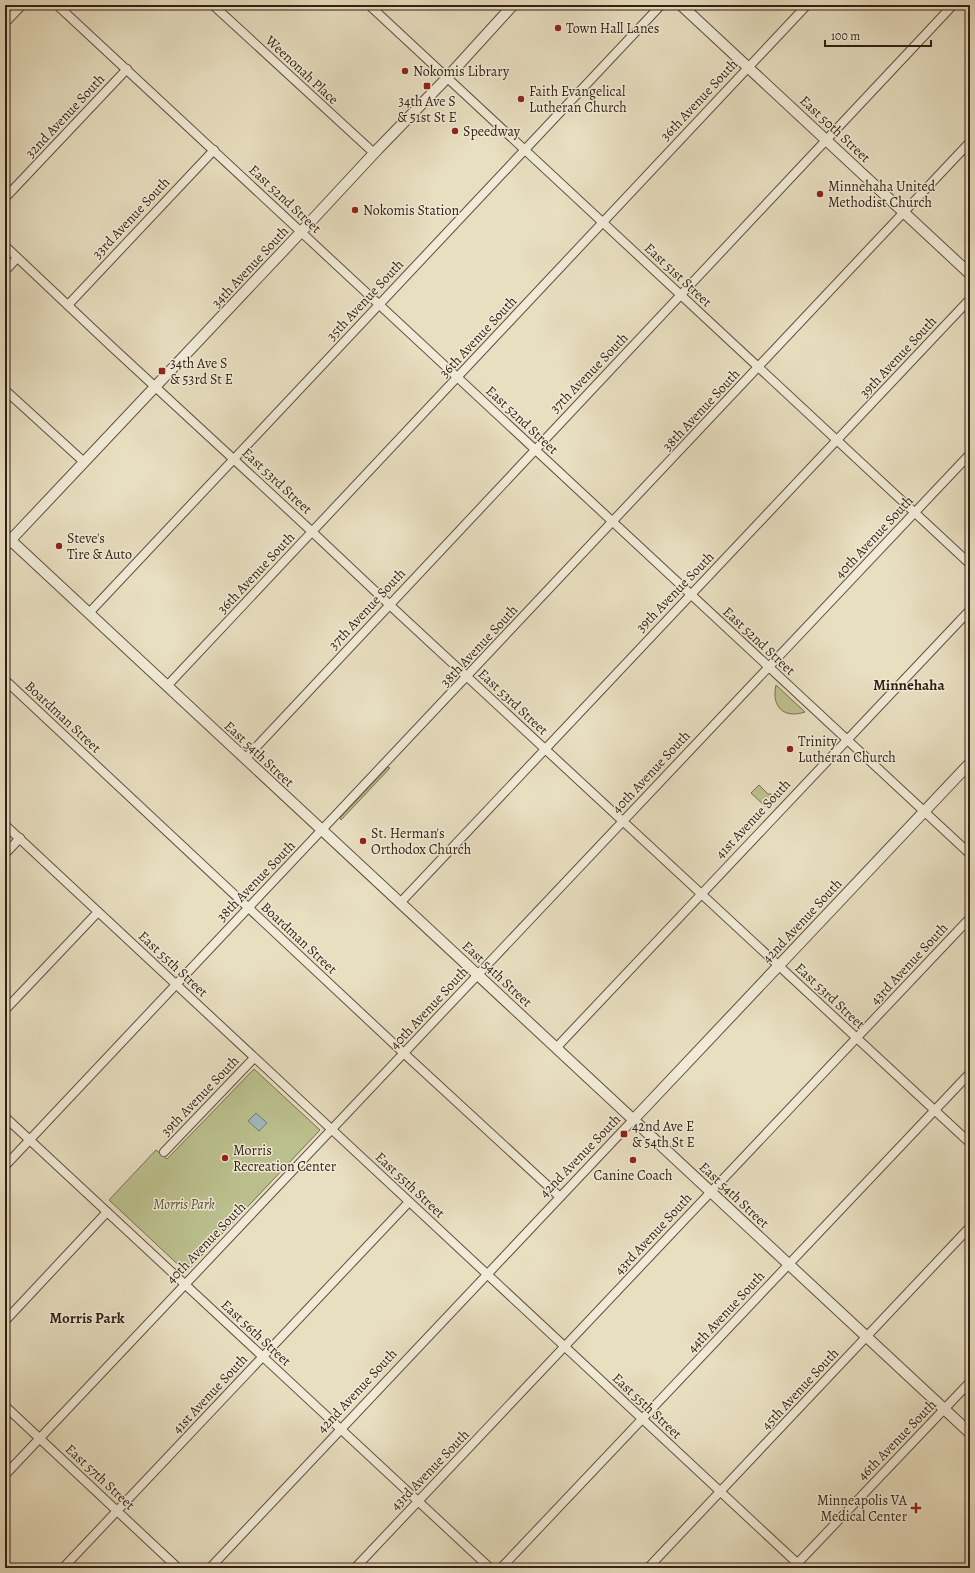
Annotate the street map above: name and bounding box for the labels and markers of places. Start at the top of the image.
place label: Town Hall Lanes [566,19,659,38]
marker: Town Hall Lanes [553,23,563,33]
place label: Nokomis Library [413,62,510,81]
marker: Nokomis Library [400,66,410,76]
marker: 34th Ave S & 51st St E [422,81,432,91]
place label: Faith Evangelical Lutheran Church [529,82,627,117]
place label: 34th Ave S & 51st St E [397,92,457,127]
marker: Faith Evangelical Lutheran Church [516,94,526,104]
place label: Speedway [463,122,521,141]
marker: Speedway [450,126,460,136]
place label: Minnehaha United Methodist Church [828,177,936,212]
marker: Minnehaha United Methodist Church [815,189,825,199]
place label: Nokomis Station [363,201,460,220]
marker: Nokomis Station [350,205,360,215]
place label: 34th Ave S & 53rd St E [170,354,233,389]
marker: 34th Ave S & 53rd St E [157,366,167,376]
place label: Steve's Tire & Auto [67,529,132,564]
marker: Steve's Tire & Auto [54,541,64,551]
place label: Trinity Lutheran Church [798,732,896,767]
marker: Trinity Lutheran Church [785,744,795,754]
place label: St. Herman's Orthodox Church [371,824,472,859]
marker: St. Herman's Orthodox Church [358,836,368,846]
place label: 42nd Ave E & 54th St E [632,1117,695,1152]
marker: 42nd Ave E & 54th St E [619,1129,629,1139]
place label: Morris Recreation Center [233,1141,337,1176]
marker: Morris Recreation Center [220,1153,230,1163]
marker: Canine Coach [628,1155,638,1165]
place label: Canine Coach [593,1166,673,1185]
place label: Minneapolis VA Medical Center [817,1491,908,1526]
marker: Minneapolis VA Medical Center [910,1502,922,1514]

